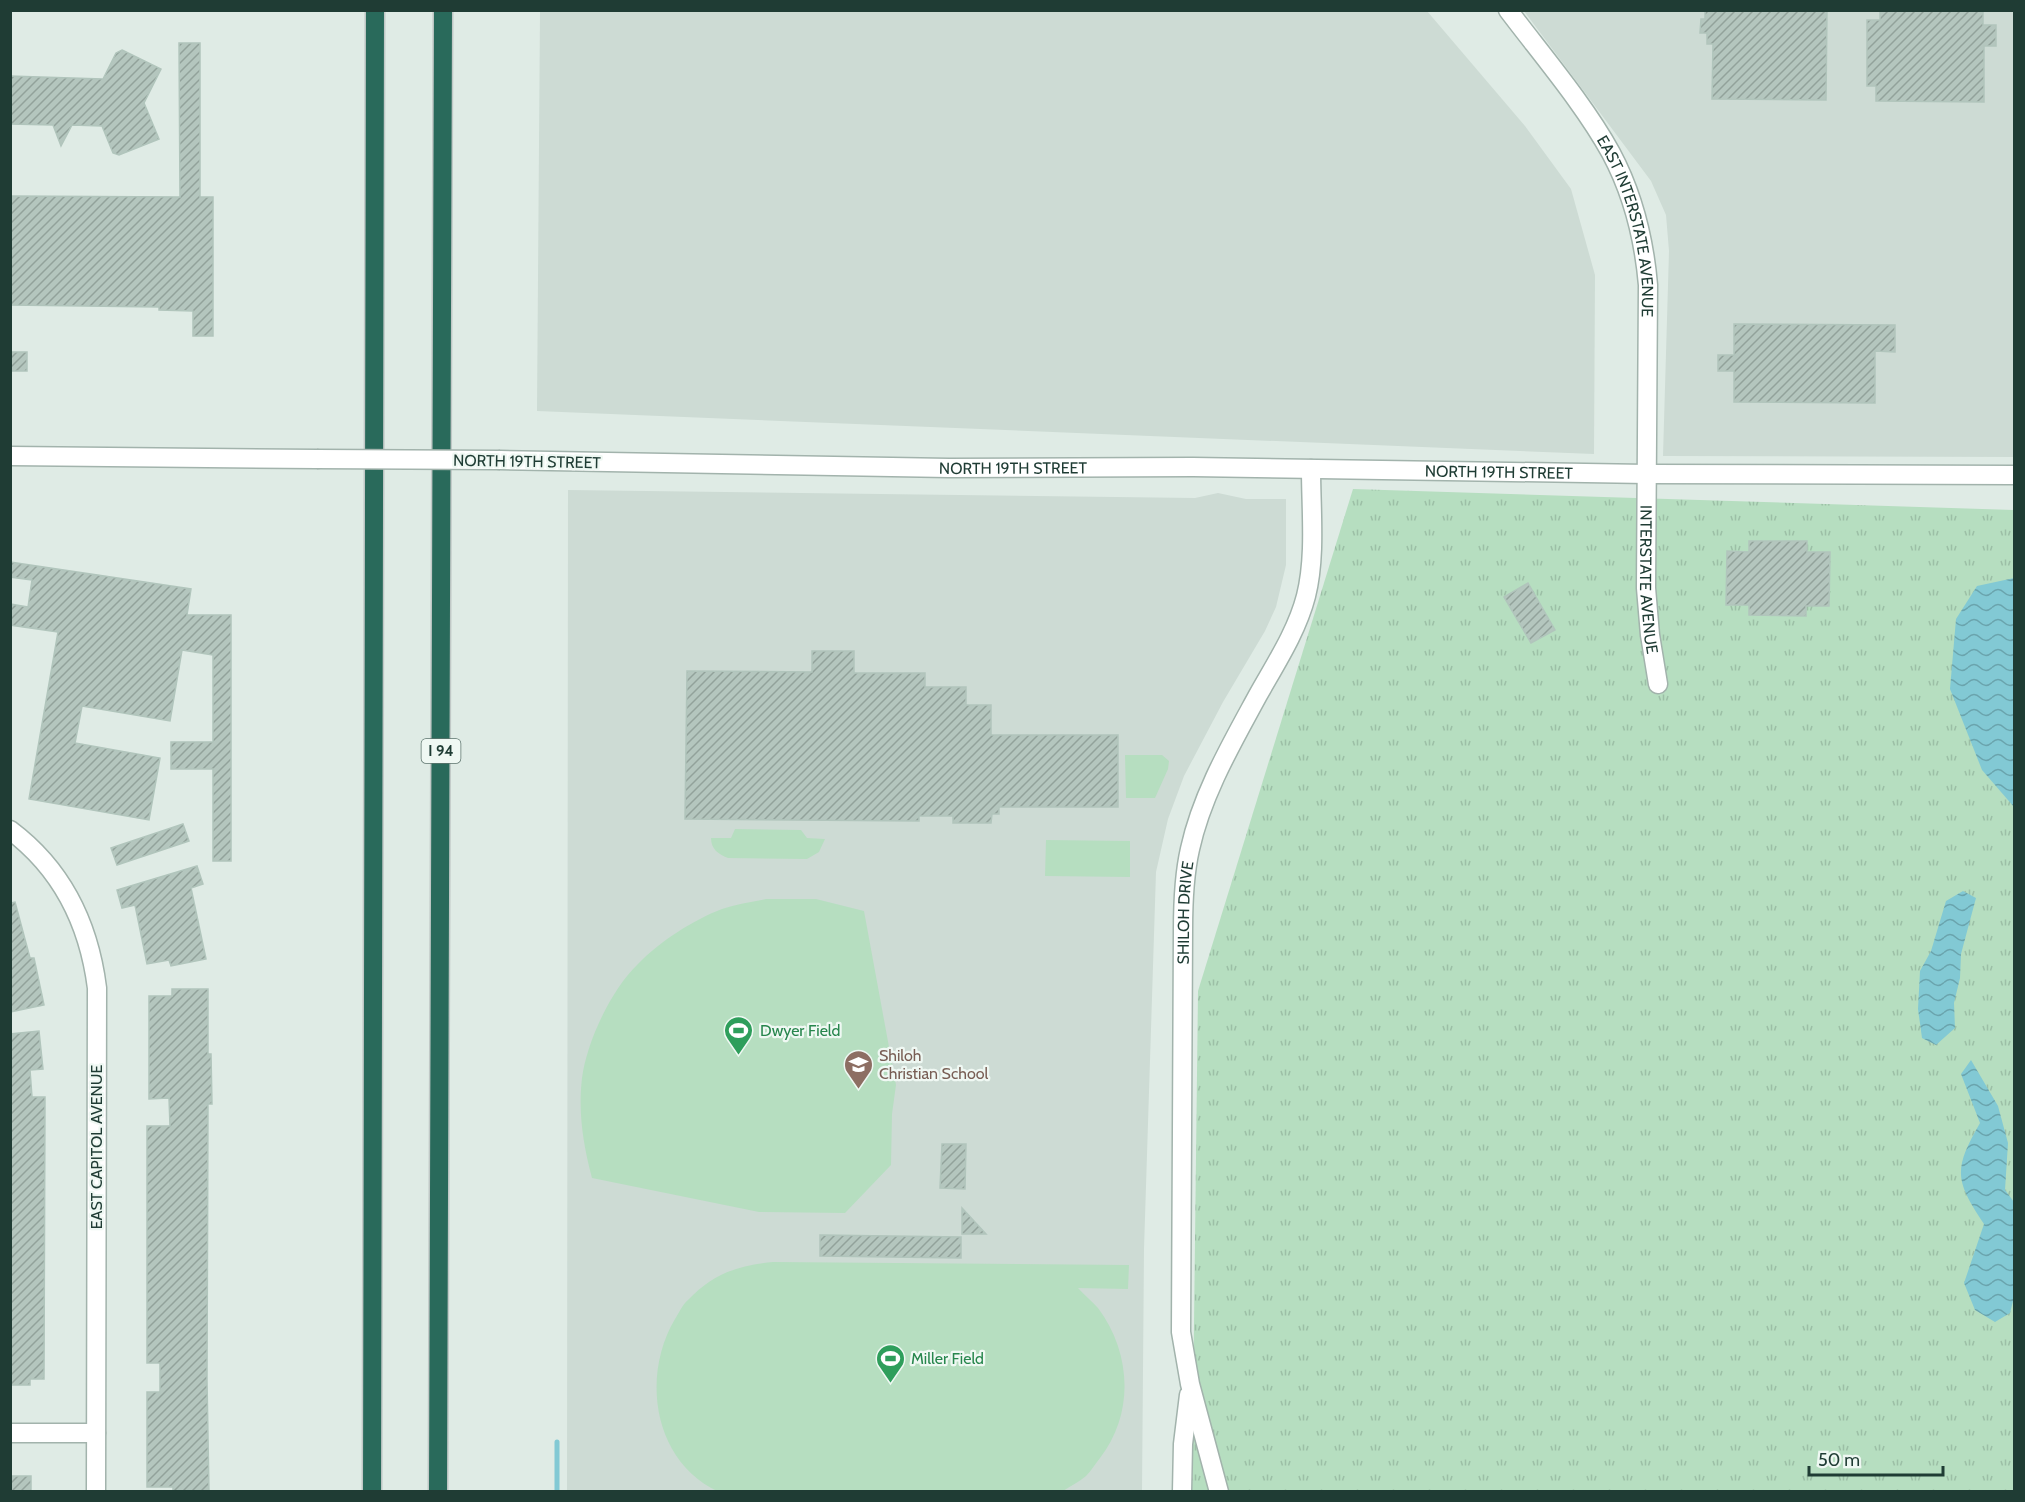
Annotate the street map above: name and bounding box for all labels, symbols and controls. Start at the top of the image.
street label: EAST INTERSTATE AVENUE [1593,132,1657,317]
street label: NORTH 19TH STREET [453,451,602,472]
street label: NORTH 19TH STREET [939,458,1087,478]
street label: NORTH 19TH STREET [1425,462,1574,483]
street label: INTERSTATE AVENUE [1636,505,1662,655]
road number: I 94 [422,739,460,763]
street label: SHILOH DRIVE [1174,859,1197,964]
sports icon: Dwyer Field [723,1014,755,1056]
place label: Dwyer Field [760,1021,840,1040]
place label: Shiloh Christian School [879,1046,988,1083]
school or university icon: Shiloh Christian School [842,1048,874,1090]
street label: EAST CAPITOL AVENUE [87,1065,106,1229]
sports icon: Miller Field [874,1342,906,1384]
place label: Miller Field [911,1349,984,1368]
scale bar [1809,1439,1942,1477]
text: 50 m [1818,1449,1860,1471]

